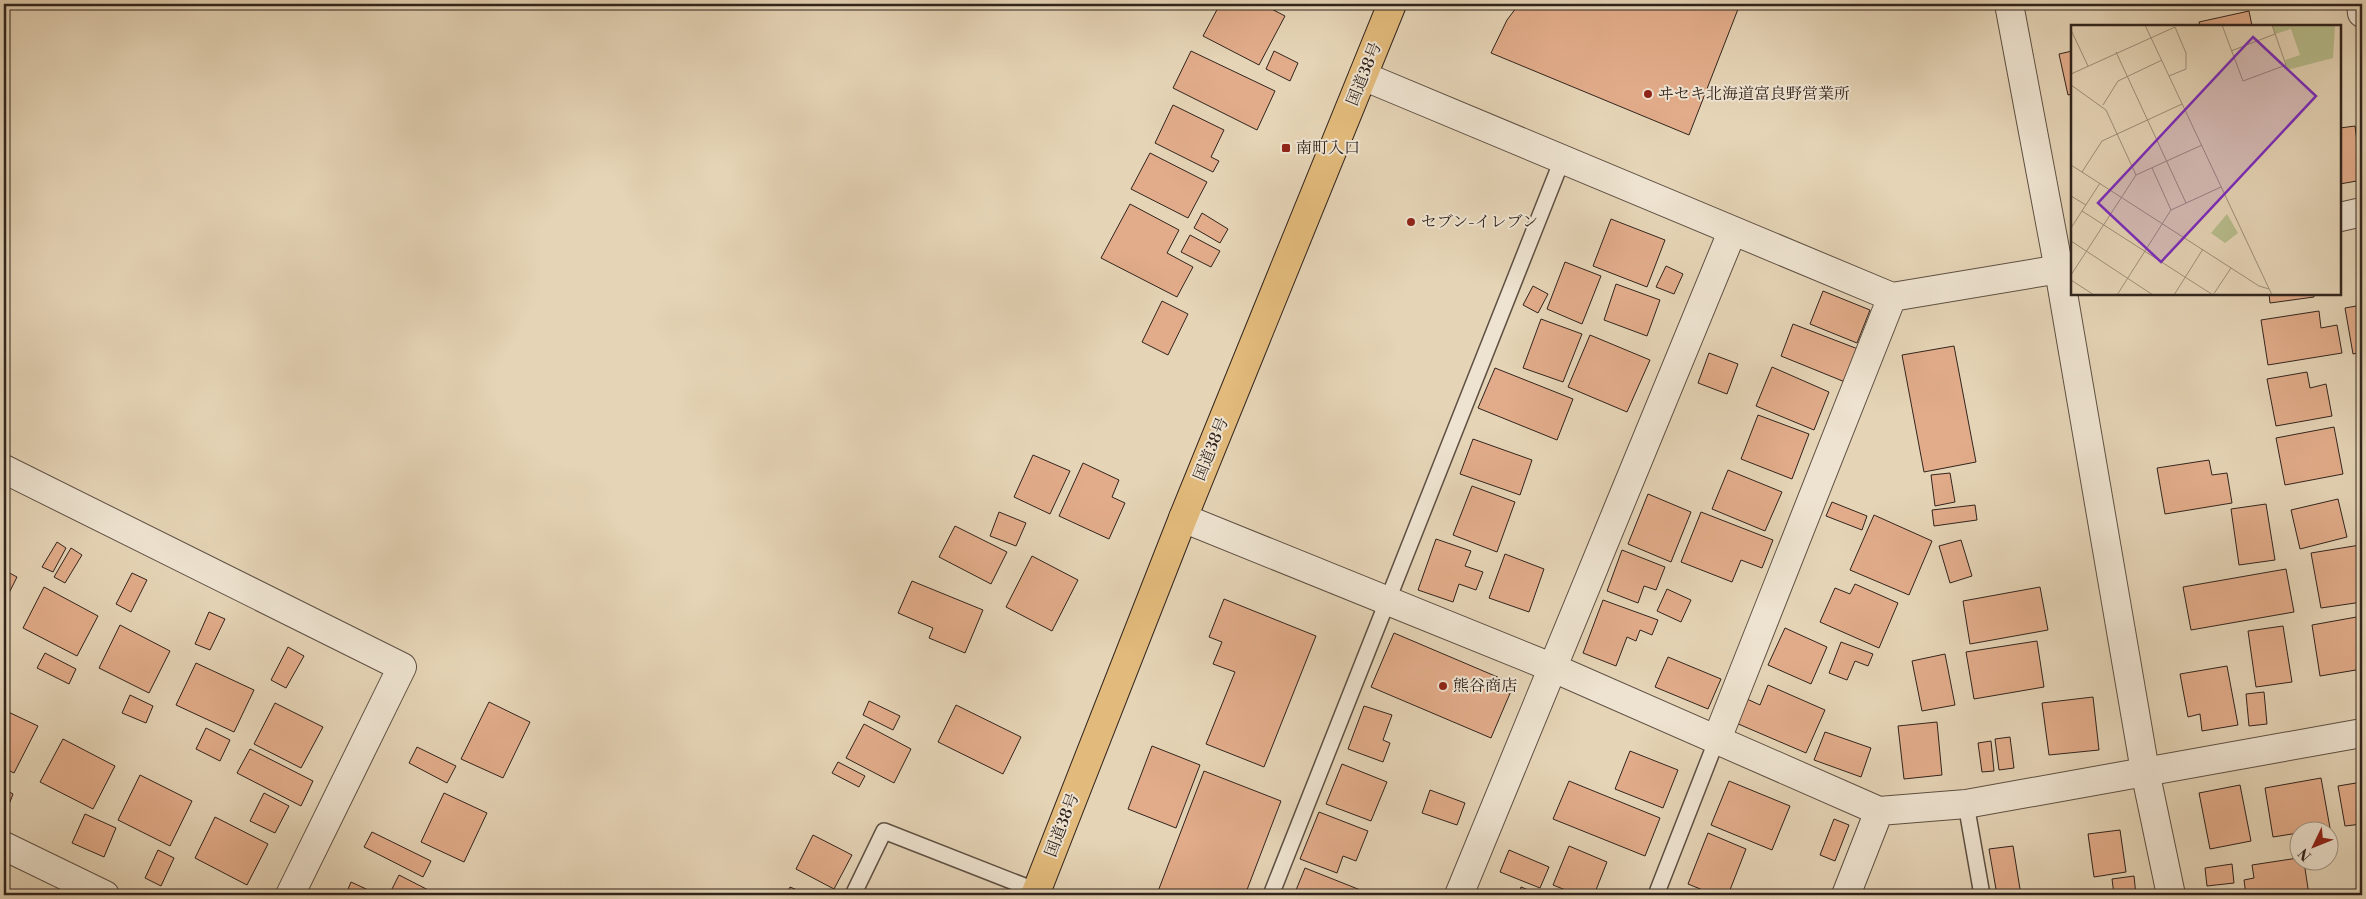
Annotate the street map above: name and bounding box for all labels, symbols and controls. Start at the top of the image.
inset map [2071,25,2341,295]
street label: 国道38号 [1342,39,1386,109]
place label: ヰセキ北海道富良野営業所 [1658,84,1850,104]
marker: ヰセキ北海道富良野営業所 [1642,88,1654,100]
place label: 南町入口 [1296,138,1360,158]
marker: 南町入口 [1280,142,1292,154]
place label: セブン-イレブン [1421,212,1538,232]
marker: セブン-イレブン [1405,216,1417,228]
street label: 国道38号 [1189,414,1233,484]
place label: 熊谷商店 [1453,676,1517,696]
marker: 熊谷商店 [1437,680,1449,692]
street label: 国道38号 [1041,790,1083,860]
north arrow [2288,822,2338,872]
text: N [2295,844,2316,864]

